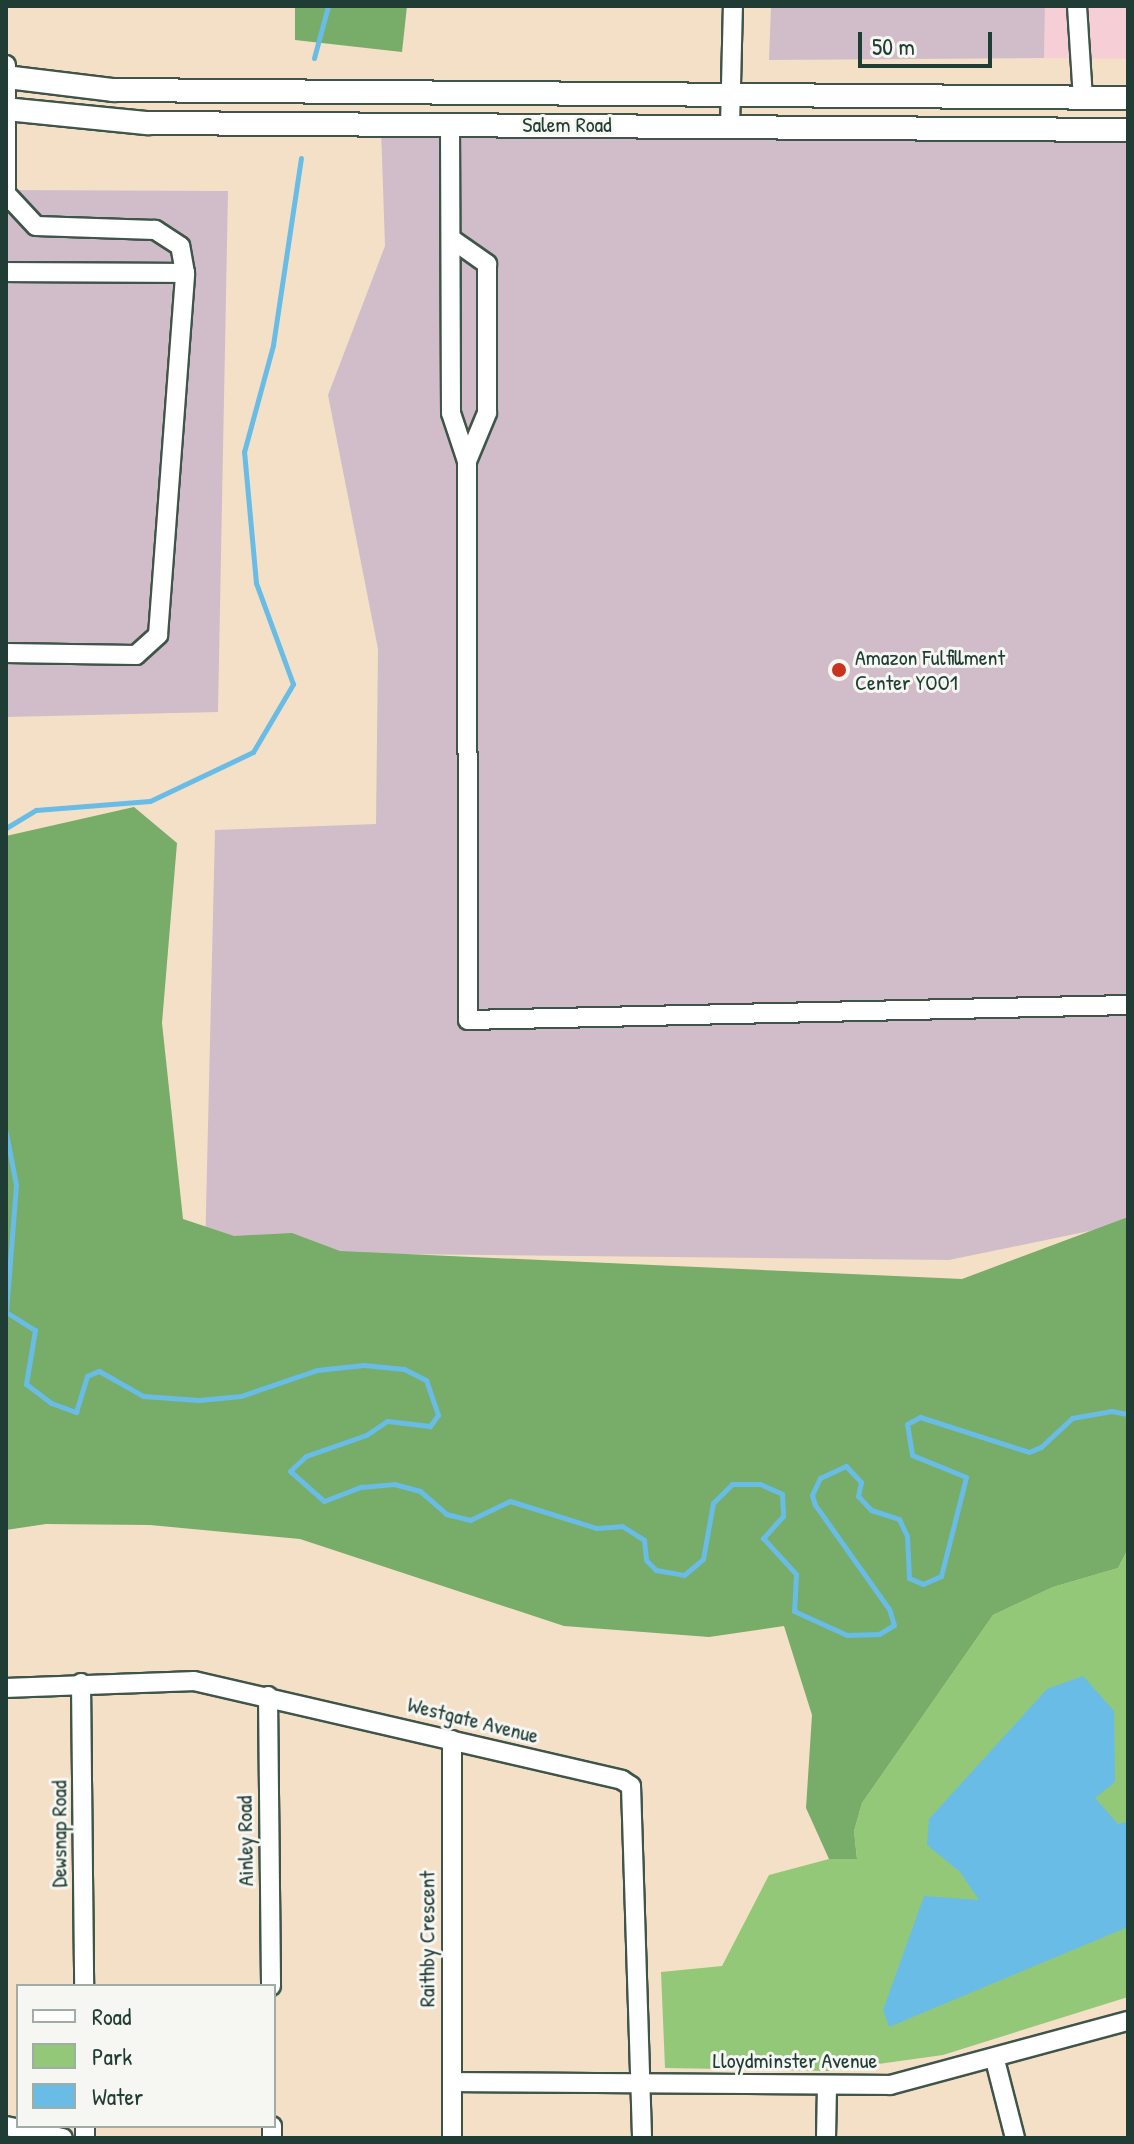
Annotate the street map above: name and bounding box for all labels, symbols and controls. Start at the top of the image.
scale bar [862,16,996,66]
text: 50 m [872,30,915,62]
street label: Salem Road [522,112,612,138]
place label: Amazon Fulfillment Center YOO1 [855,644,1005,696]
marker: Amazon Fulfillment Center YOO1 [830,661,848,679]
street label: Westgate Avenue [405,1691,541,1749]
street label: Dewsnap Road [46,1781,72,1887]
street label: Ainley Road [231,1795,259,1887]
street label: Raithby Crescent [414,1871,440,2007]
legend [16,1984,276,2128]
text: Road [92,2000,131,2032]
text: Park [92,2040,132,2072]
street label: Lloydminster Avenue [713,2048,877,2074]
text: Water [92,2080,143,2112]

